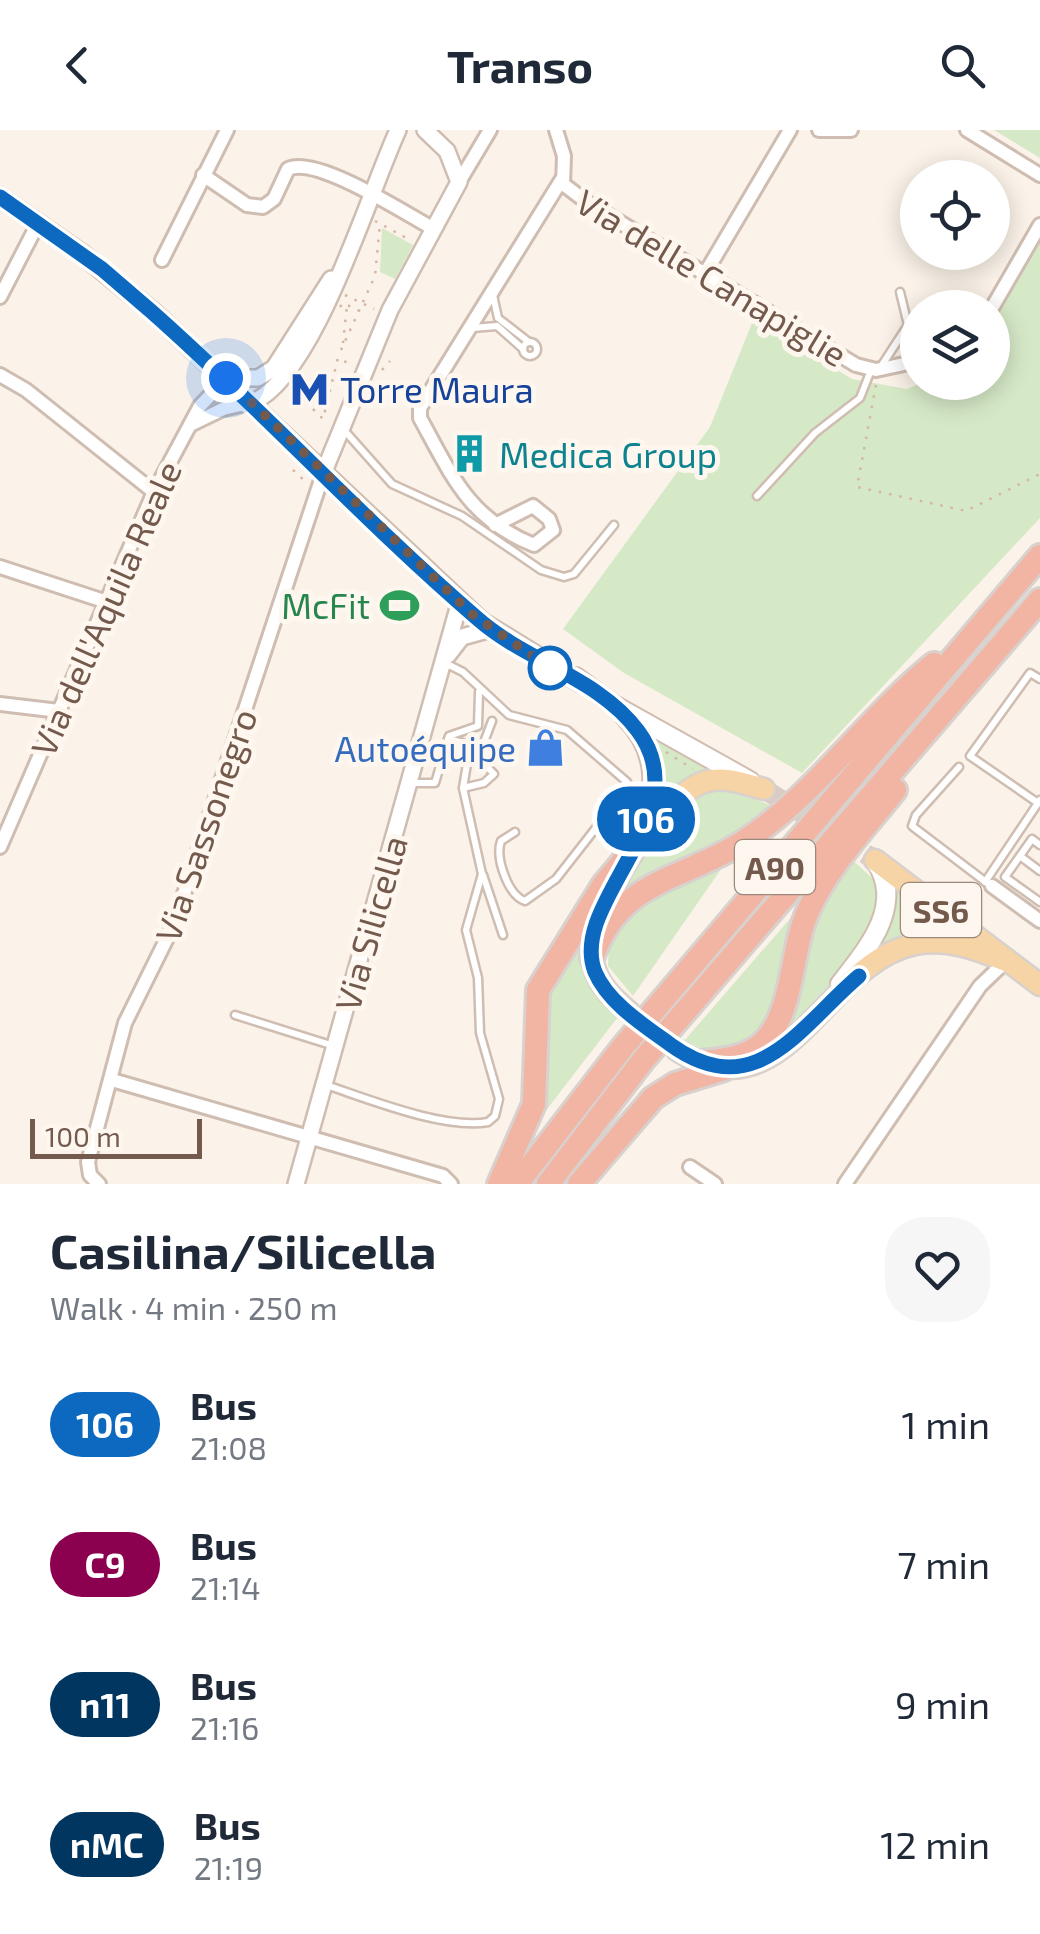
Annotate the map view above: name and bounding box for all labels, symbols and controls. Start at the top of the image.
icon: back [50,38,105,93]
text: Transo [447,38,593,92]
icon: search [935,38,990,93]
map controls [900,160,1010,400]
button: locate [900,160,1010,270]
street label: Via delle Canapiglie [569,180,855,374]
button: layers [900,290,1010,400]
your location [201,353,251,403]
metro station icon: Torre Maura [289,368,331,410]
place label: Torre Maura [340,368,534,410]
building icon: Medica Group [448,433,490,475]
place label: Medica Group [499,433,717,475]
street label: Via dell'Aquila Reale [21,454,189,762]
place label: McFit [281,584,370,626]
sports icon: McFit [379,584,421,626]
unlabelled marker [529,647,571,689]
street label: Via Sassonegro [146,703,264,947]
place label: Autoéquipe [335,727,516,769]
shop icon: Autoéquipe [525,727,567,769]
line badge: 106 [588,786,704,852]
text: 106 [617,798,675,840]
street label: Via Silicella [325,831,415,1015]
road number: A90 [735,840,815,894]
road number: SS6 [901,883,981,937]
scale bar [30,1114,202,1158]
text: 100 m [45,1119,121,1153]
button: heart [885,1217,990,1322]
text: Casilina/Silicella [50,1221,436,1279]
text: Walk · 4 min · 250 m [50,1288,338,1326]
text: Bus [190,1382,257,1428]
text: 1 min [902,1401,990,1447]
text: 106 [76,1403,134,1445]
text: 21:08 [190,1428,267,1466]
text: Bus [190,1522,257,1568]
text: 7 min [897,1541,990,1587]
text: C9 [84,1543,126,1585]
text: 21:14 [190,1568,261,1606]
text: Bus [190,1662,257,1708]
text: 9 min [895,1681,990,1727]
text: n11 [79,1683,131,1725]
text: 21:16 [190,1708,259,1746]
text: Bus [194,1802,261,1848]
text: 12 min [880,1821,990,1867]
text: nMC [70,1823,144,1865]
text: 21:19 [194,1848,263,1886]

